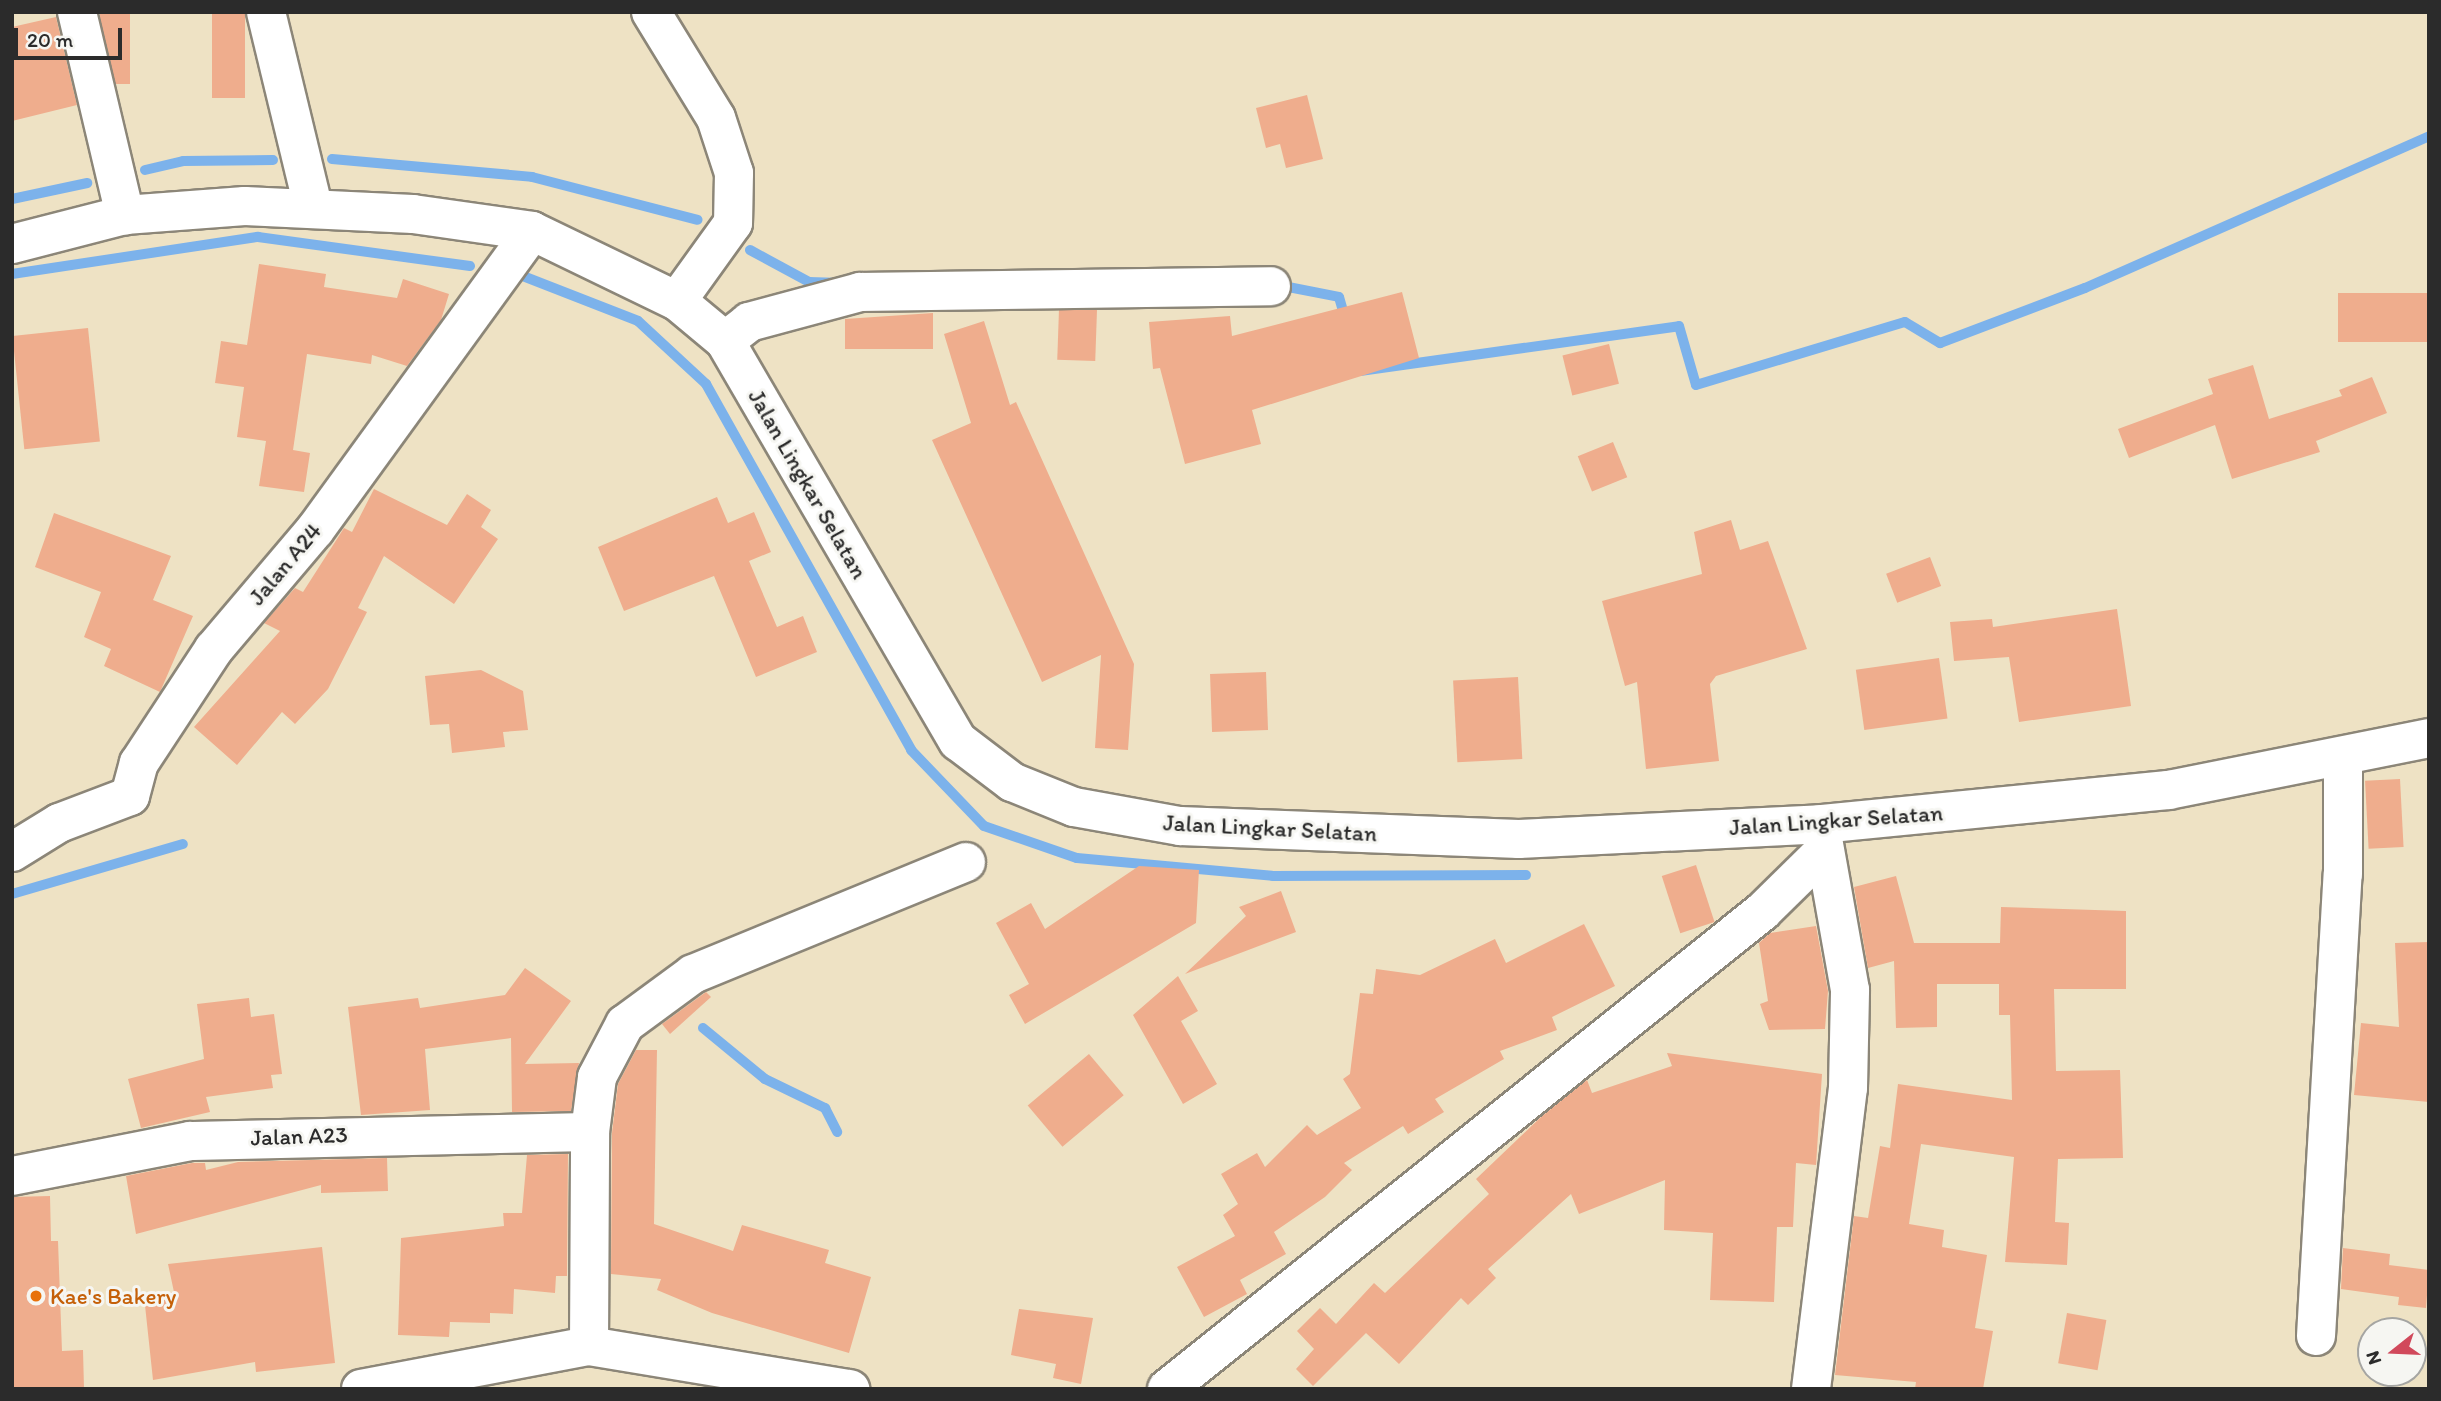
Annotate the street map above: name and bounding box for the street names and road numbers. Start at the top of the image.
street label: Jalan Lingkar Selatan [743,385,873,583]
street label: Jalan A24 [243,517,327,611]
street label: Jalan Lingkar Selatan [1729,799,1943,841]
street label: Jalan Lingkar Selatan [1163,809,1377,847]
street label: Jalan A23 [250,1121,348,1151]

